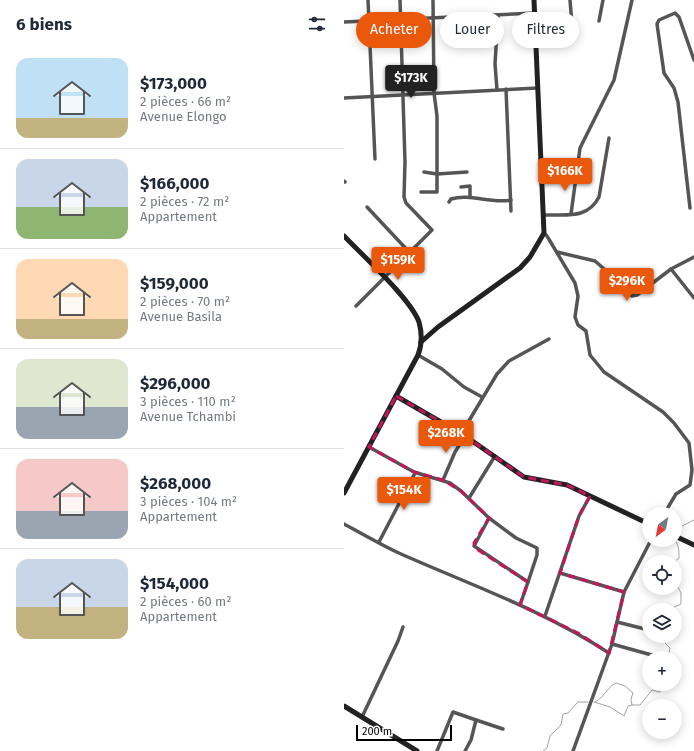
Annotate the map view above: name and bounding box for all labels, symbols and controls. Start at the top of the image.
chip: Acheter [356,12,432,48]
chip: Louer [440,12,504,48]
chip: Filtres [512,12,579,48]
icon: filters [306,13,328,35]
text: 6 biens [16,14,72,35]
pin: $173K [383,65,439,99]
text: $173K [394,70,428,85]
text: $173,000 [140,73,207,94]
icon: home [48,74,96,122]
text: 2 pièces · 66 m² [140,94,231,109]
text: Avenue Elongo [140,109,227,124]
pin: $166K [537,158,593,192]
text: $166K [547,163,583,178]
text: $166,000 [140,173,209,194]
icon: home [48,175,96,223]
text: 2 pièces · 72 m² [140,194,229,209]
text: Appartement [140,209,217,224]
pin: $159K [370,247,426,281]
text: $159K [381,252,415,267]
pin: $296K [599,268,655,302]
text: $159,000 [140,273,209,294]
text: $296K [609,273,645,288]
icon: home [48,275,96,323]
text: 2 pièces · 70 m² [140,294,230,309]
text: Avenue Basila [140,309,222,324]
text: $296,000 [140,373,211,394]
icon: home [48,375,96,423]
text: 3 pièces · 110 m² [140,394,236,409]
text: Avenue Tchambi [140,409,236,424]
pin: $268K [418,420,474,454]
text: $268K [428,425,464,440]
text: $268,000 [140,473,211,494]
icon: home [48,475,96,523]
pin: $154K [376,477,432,511]
text: $154K [386,482,422,497]
text: 3 pièces · 104 m² [140,494,237,509]
north arrow [642,507,682,547]
map controls [642,507,682,739]
text: Appartement [140,509,217,524]
button: locate [642,555,682,595]
text: $154,000 [140,573,209,594]
icon: home [48,575,96,623]
text: 2 pièces · 60 m² [140,594,231,609]
button: layers [642,603,682,643]
text: Appartement [140,609,217,624]
button: + [642,651,682,691]
button: − [642,699,682,739]
scale bar [356,723,452,742]
text: 200 m [362,725,392,738]

